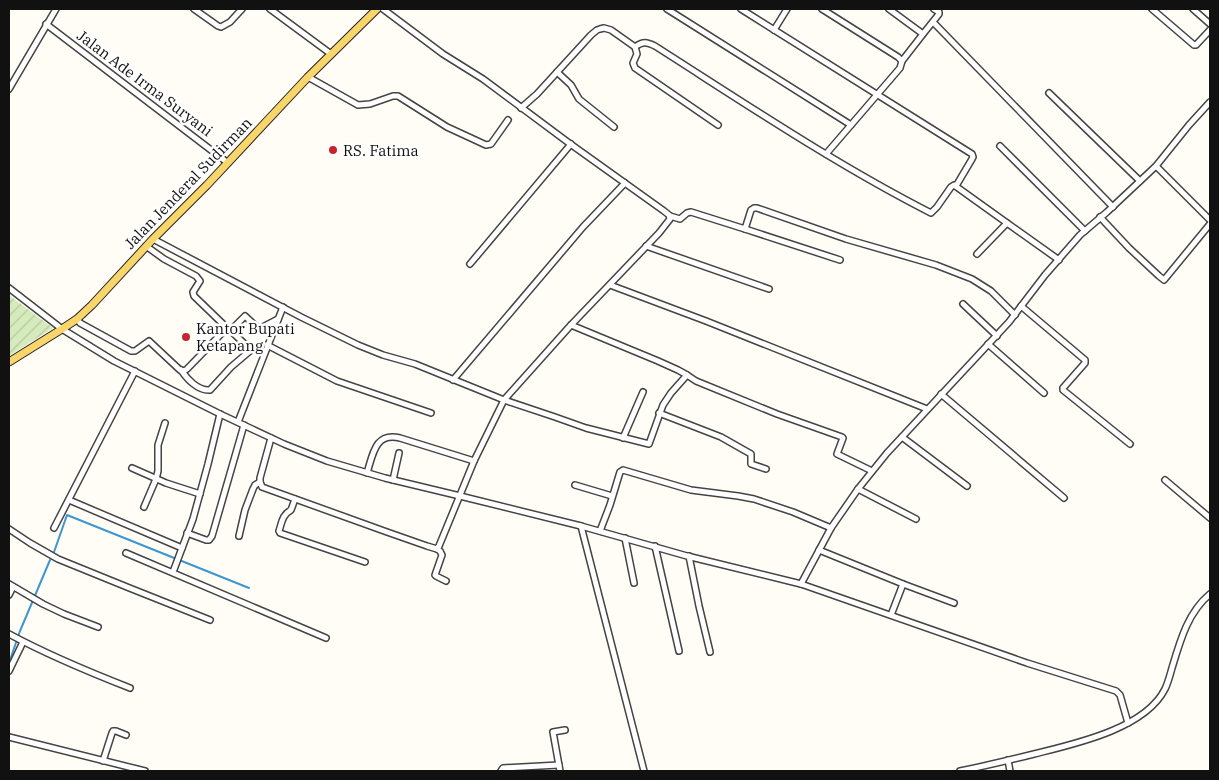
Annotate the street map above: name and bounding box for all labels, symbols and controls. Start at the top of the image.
street label: Jalan Ade Irma Suryani [73,26,217,140]
street label: Jalan Jenderal Sudirman [120,113,256,253]
place label: RS. Fatima [343,141,419,160]
marker: RS. Fatima [327,144,339,156]
place label: Kantor Bupati Ketapang [196,319,295,355]
marker: Kantor Bupati Ketapang [180,331,192,343]

